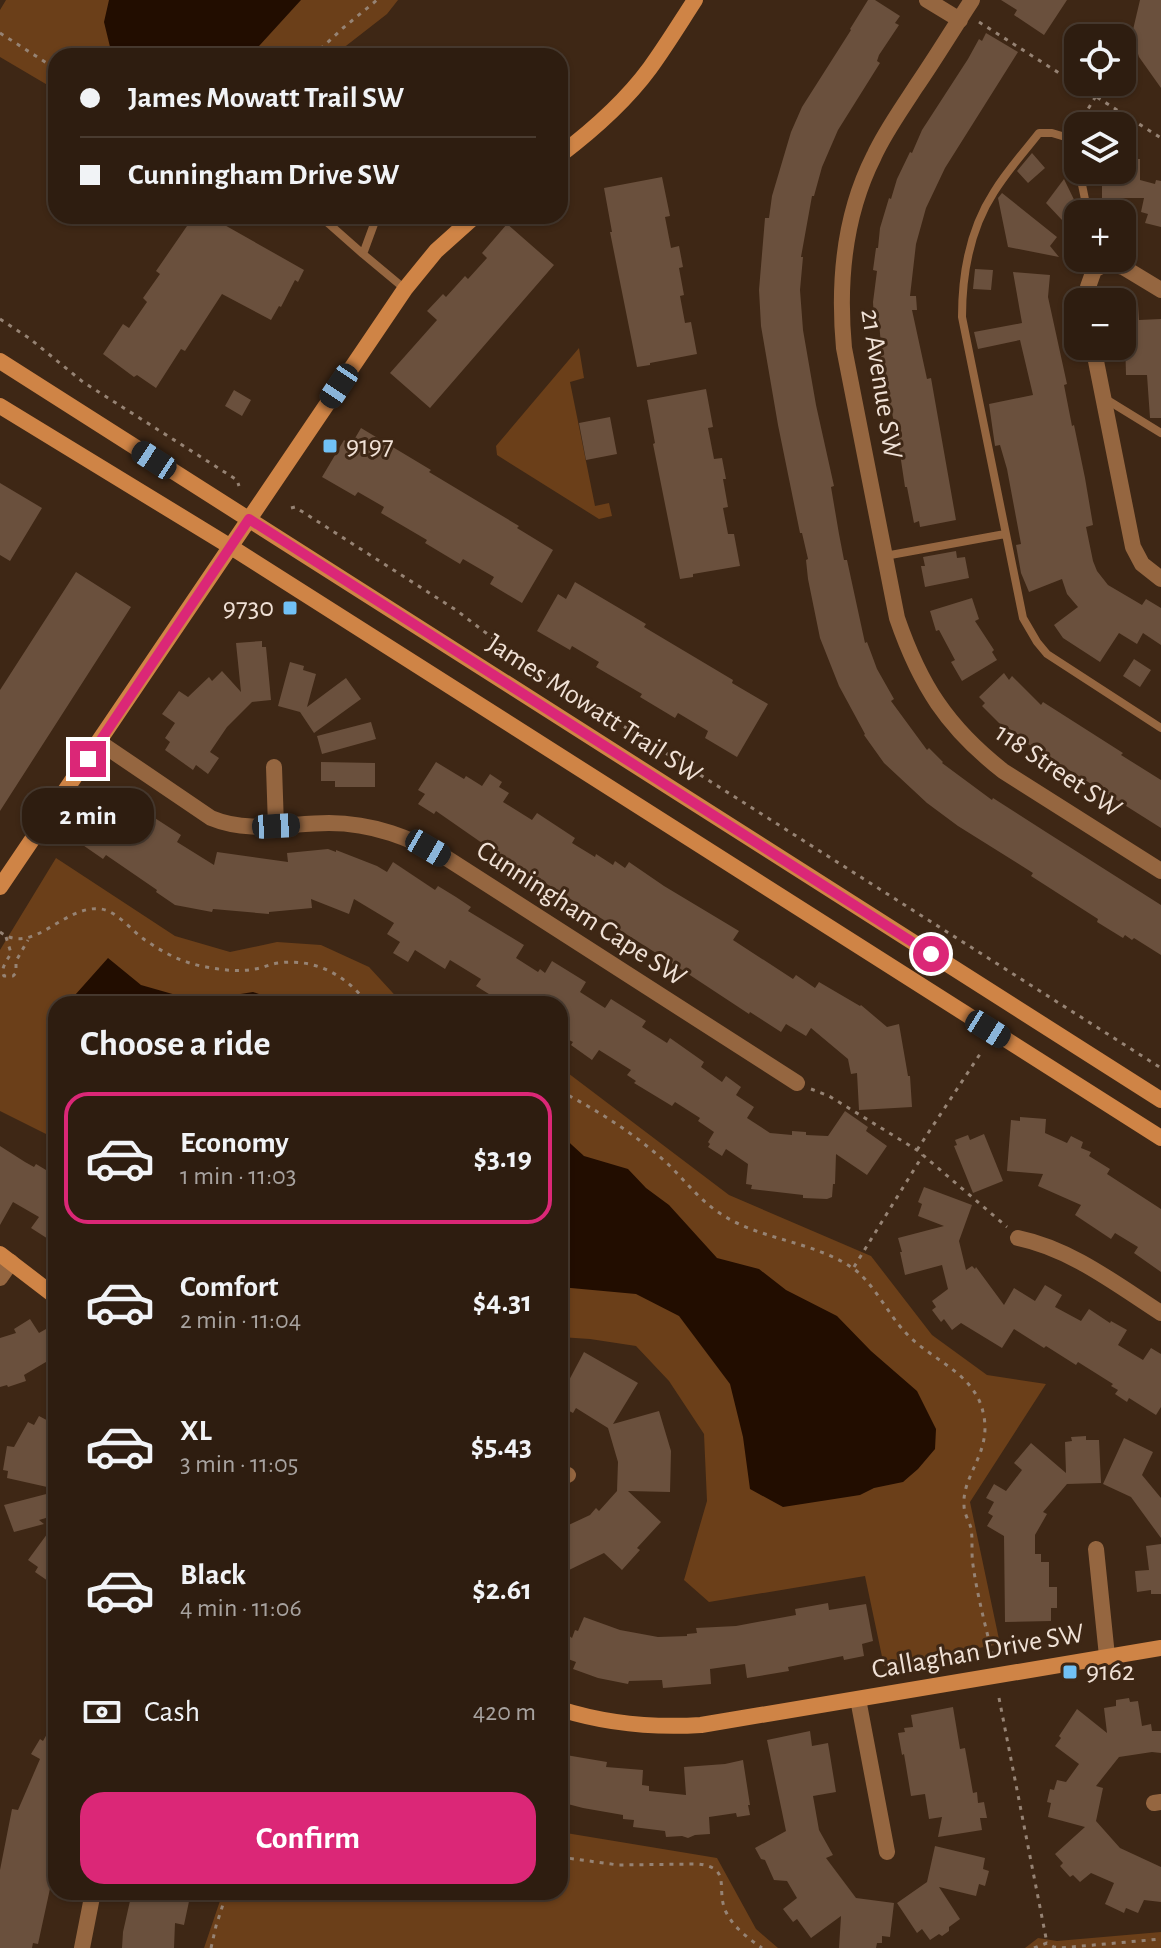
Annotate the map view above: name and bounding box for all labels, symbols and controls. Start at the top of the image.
map controls [1064,24,1136,360]
button: locate [1064,24,1136,96]
text: James Mowatt Trail SW [128,83,404,113]
button: layers [1064,112,1136,184]
text: Cunningham Drive SW [128,160,399,190]
button: + [1064,200,1136,272]
button: − [1064,288,1136,360]
street label: 21 Avenue SW [855,307,907,461]
car [316,359,362,413]
place label: 9197 [346,432,394,460]
car [127,437,181,483]
marker: 9197 [321,437,339,455]
place label: 9730 [223,594,274,622]
marker: 9730 [281,599,299,617]
street label: James Mowatt Trail SW [482,629,706,789]
street label: 118 Street SW [990,719,1126,823]
route end [70,741,106,777]
callout: 2 min [22,787,154,843]
text: 2 min [59,803,117,829]
car [251,813,301,839]
car [401,826,455,870]
street label: Cunningham Cape SW [471,836,691,992]
route start [913,936,949,972]
car [961,1006,1015,1052]
text: Choose a ride [80,1026,270,1062]
icon: car [84,1122,156,1194]
text: Economy [180,1128,289,1158]
text: $3.19 [473,1143,532,1173]
text: 1 min · 11:03 [180,1163,297,1189]
icon: car [84,1266,156,1338]
text: Comfort [180,1272,279,1302]
text: $4.31 [473,1287,532,1317]
text: 2 min · 11:04 [180,1307,301,1333]
icon: car [84,1410,156,1482]
text: XL [180,1416,212,1446]
text: $5.43 [471,1431,532,1461]
text: 3 min · 11:05 [180,1451,298,1477]
icon: car [84,1554,156,1626]
text: Black [180,1560,246,1590]
text: $2.61 [472,1575,532,1605]
text: 4 min · 11:06 [180,1595,302,1621]
street label: Callaghan Drive SW [870,1620,1086,1684]
place label: 9162 [1086,1658,1135,1686]
marker: 9162 [1061,1663,1079,1681]
icon: cash [80,1690,124,1734]
text: Cash [144,1697,200,1727]
text: 420 m [473,1699,536,1725]
button: Confirm [80,1792,536,1884]

